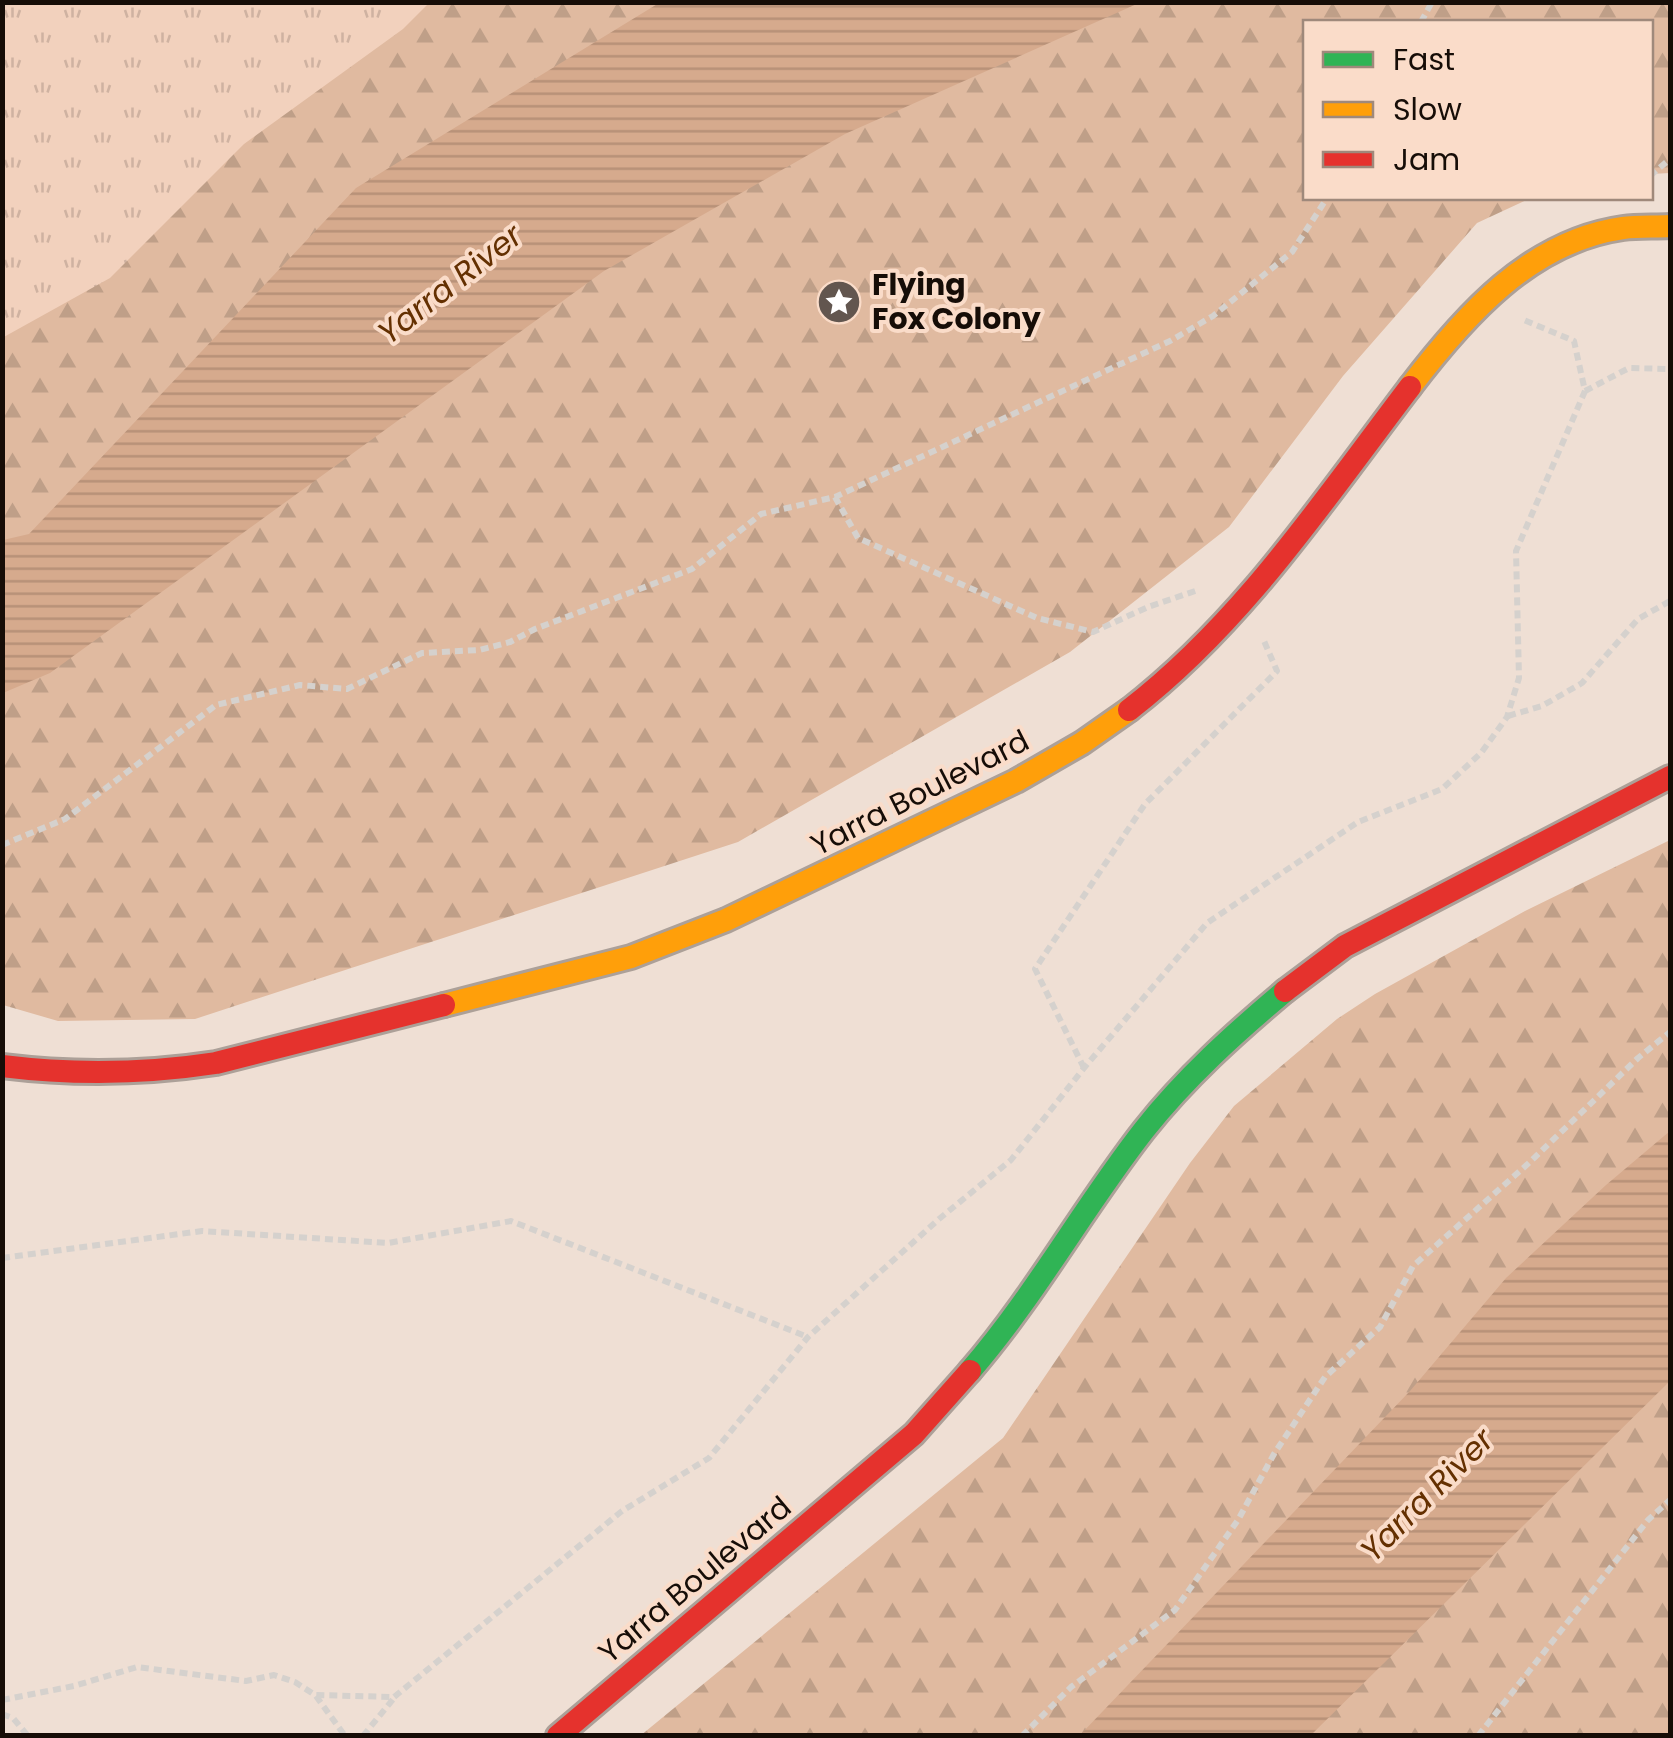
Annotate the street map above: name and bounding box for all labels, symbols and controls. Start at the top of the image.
legend [1303,20,1653,200]
text: Fast [1393,38,1455,81]
text: Slow [1393,88,1462,131]
text: Jam [1393,138,1460,181]
water label: Yarra River [368,212,532,354]
place label: Flying Fox Colony [872,263,1041,340]
place icon: Flying Fox Colony [816,279,862,325]
street label: Yarra Boulevard [803,719,1036,866]
water label: Yarra River [1350,1417,1504,1572]
street label: Yarra Boulevard [589,1486,800,1673]

